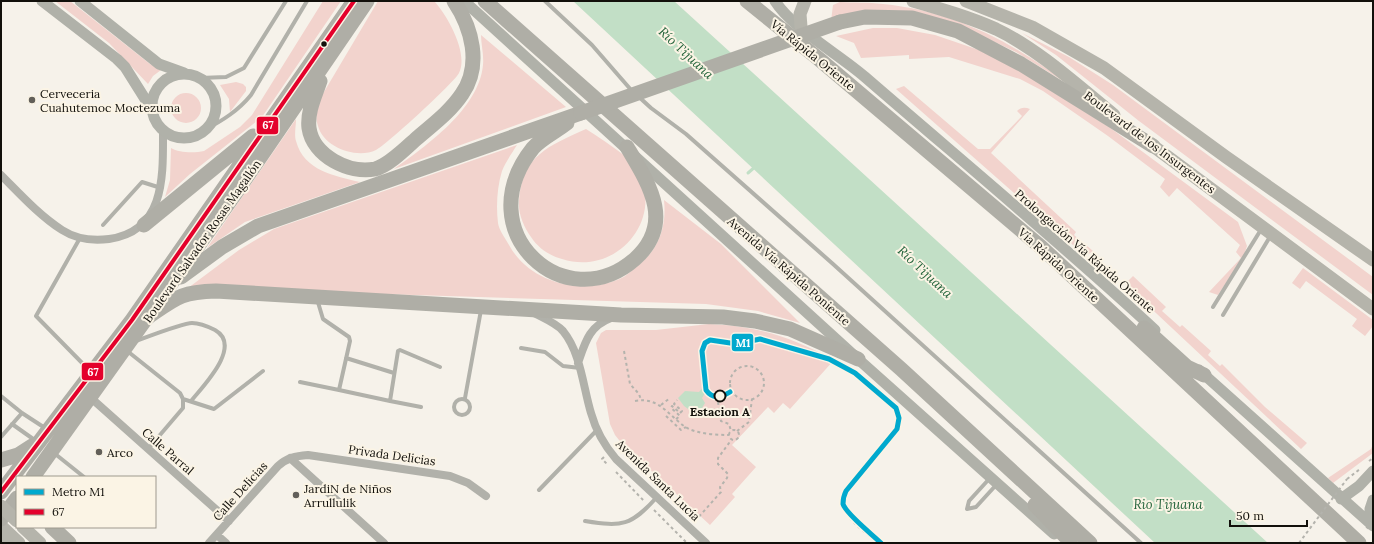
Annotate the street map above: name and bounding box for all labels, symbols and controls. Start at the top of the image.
street label: Vía Rápida Oriente [767,16,859,94]
water label: Río Tijuana [655,23,718,83]
unlabelled marker [319,39,329,49]
place label: Cerveceria Cuahutemoc Moctezuma [40,86,180,115]
street label: Boulevard de los Insurgentes [1081,88,1219,197]
marker: Cerveceria Cuahutemoc Moctezuma [27,95,37,105]
line badge: 67 [256,116,279,135]
text: 67 [262,118,274,132]
street label: Boulevard Salvador Rosas Magallón [140,157,264,325]
street label: Prolongación Vía Rápida Oriente [1012,186,1158,316]
street label: Avenida Vía Rápida Poniente [724,213,854,329]
street label: Vía Rápida Oriente [1016,225,1102,305]
water label: Río Tijuana [894,242,957,302]
line badge: M1 [731,333,754,352]
text: M1 [735,336,751,350]
line badge: 67 [81,362,104,381]
text: 67 [87,365,99,379]
marker: Estacion A [713,389,727,403]
place label: Estacion A [690,404,750,419]
street label: Calle Parral [139,424,197,478]
street label: Avenida Santa Lucía [612,435,703,524]
street label: Privada Delicias [347,441,437,469]
place label: Arco [106,445,133,460]
marker: Arco [94,447,104,457]
street label: Calle Delicias [210,458,271,524]
legend [16,476,156,528]
place label: JardiN de Niños Arrullulik [303,481,392,510]
text: Metro M1 [52,484,105,499]
marker: JardiN de Niños Arrullulik [291,490,301,500]
water label: Rio Tijuana [1133,496,1203,513]
scale bar [1230,502,1307,528]
text: 67 [52,504,65,519]
text: 50 m [1236,508,1264,523]

